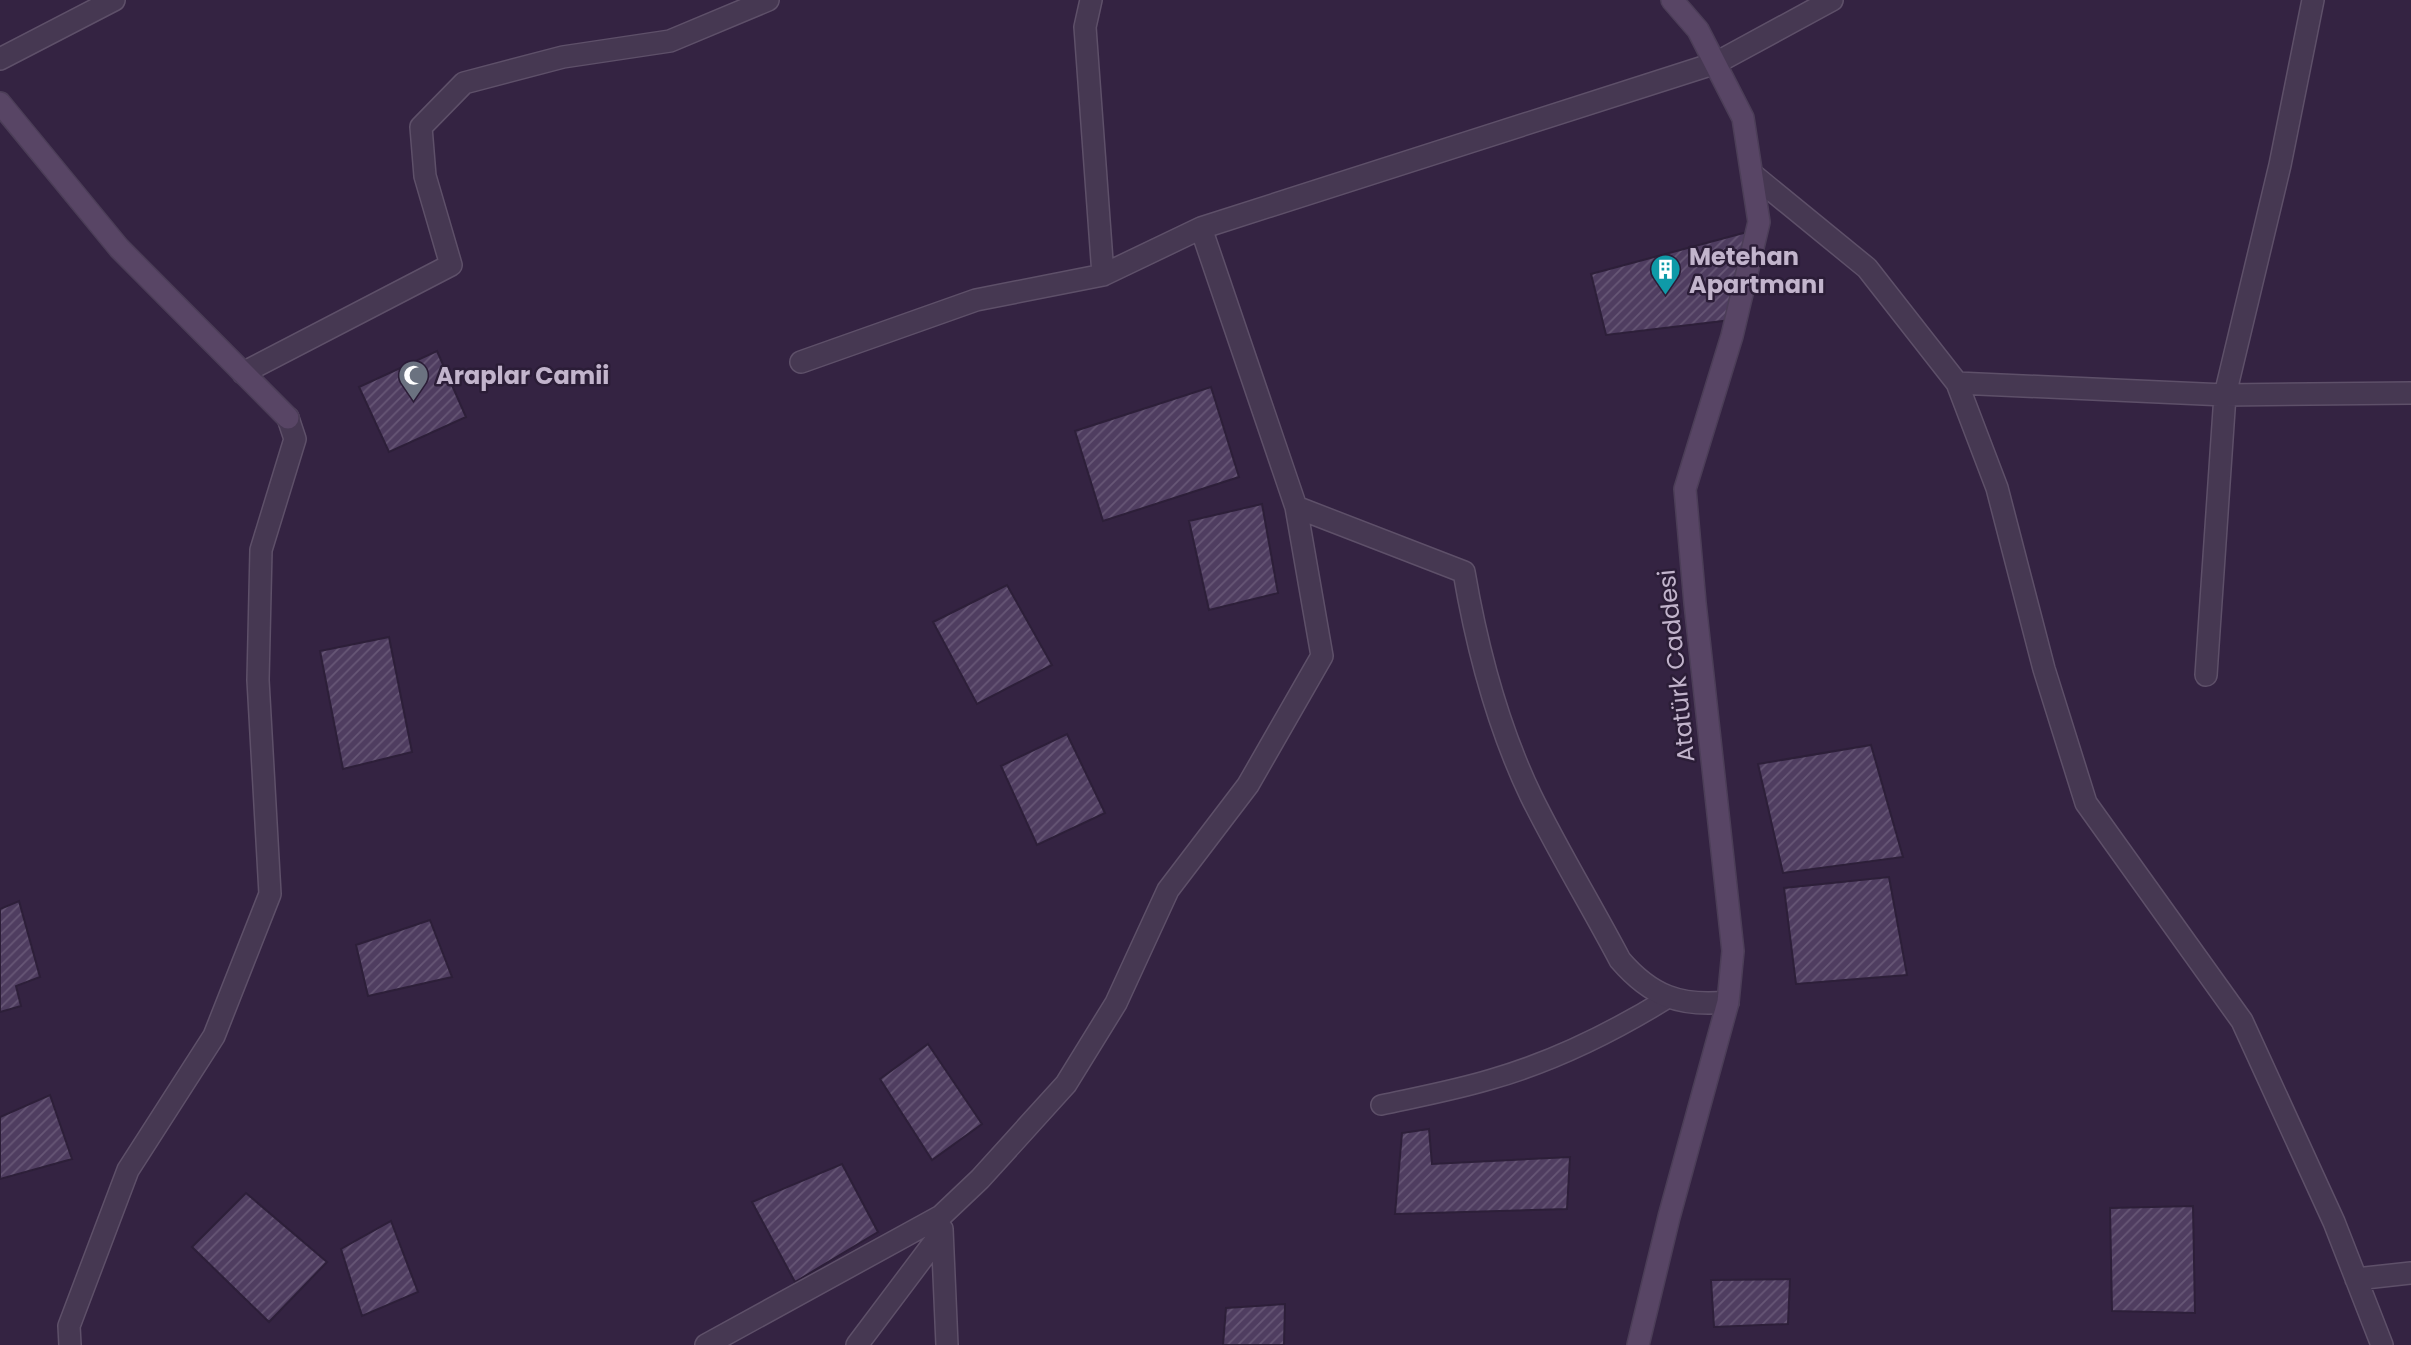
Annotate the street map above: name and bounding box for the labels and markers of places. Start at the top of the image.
place label: Metehan Apartmanı [1689,240,1825,301]
building icon: Metehan Apartmanı [1649,253,1683,297]
mosque icon: Araplar Camii [396,358,430,402]
place label: Araplar Camii [436,359,609,392]

